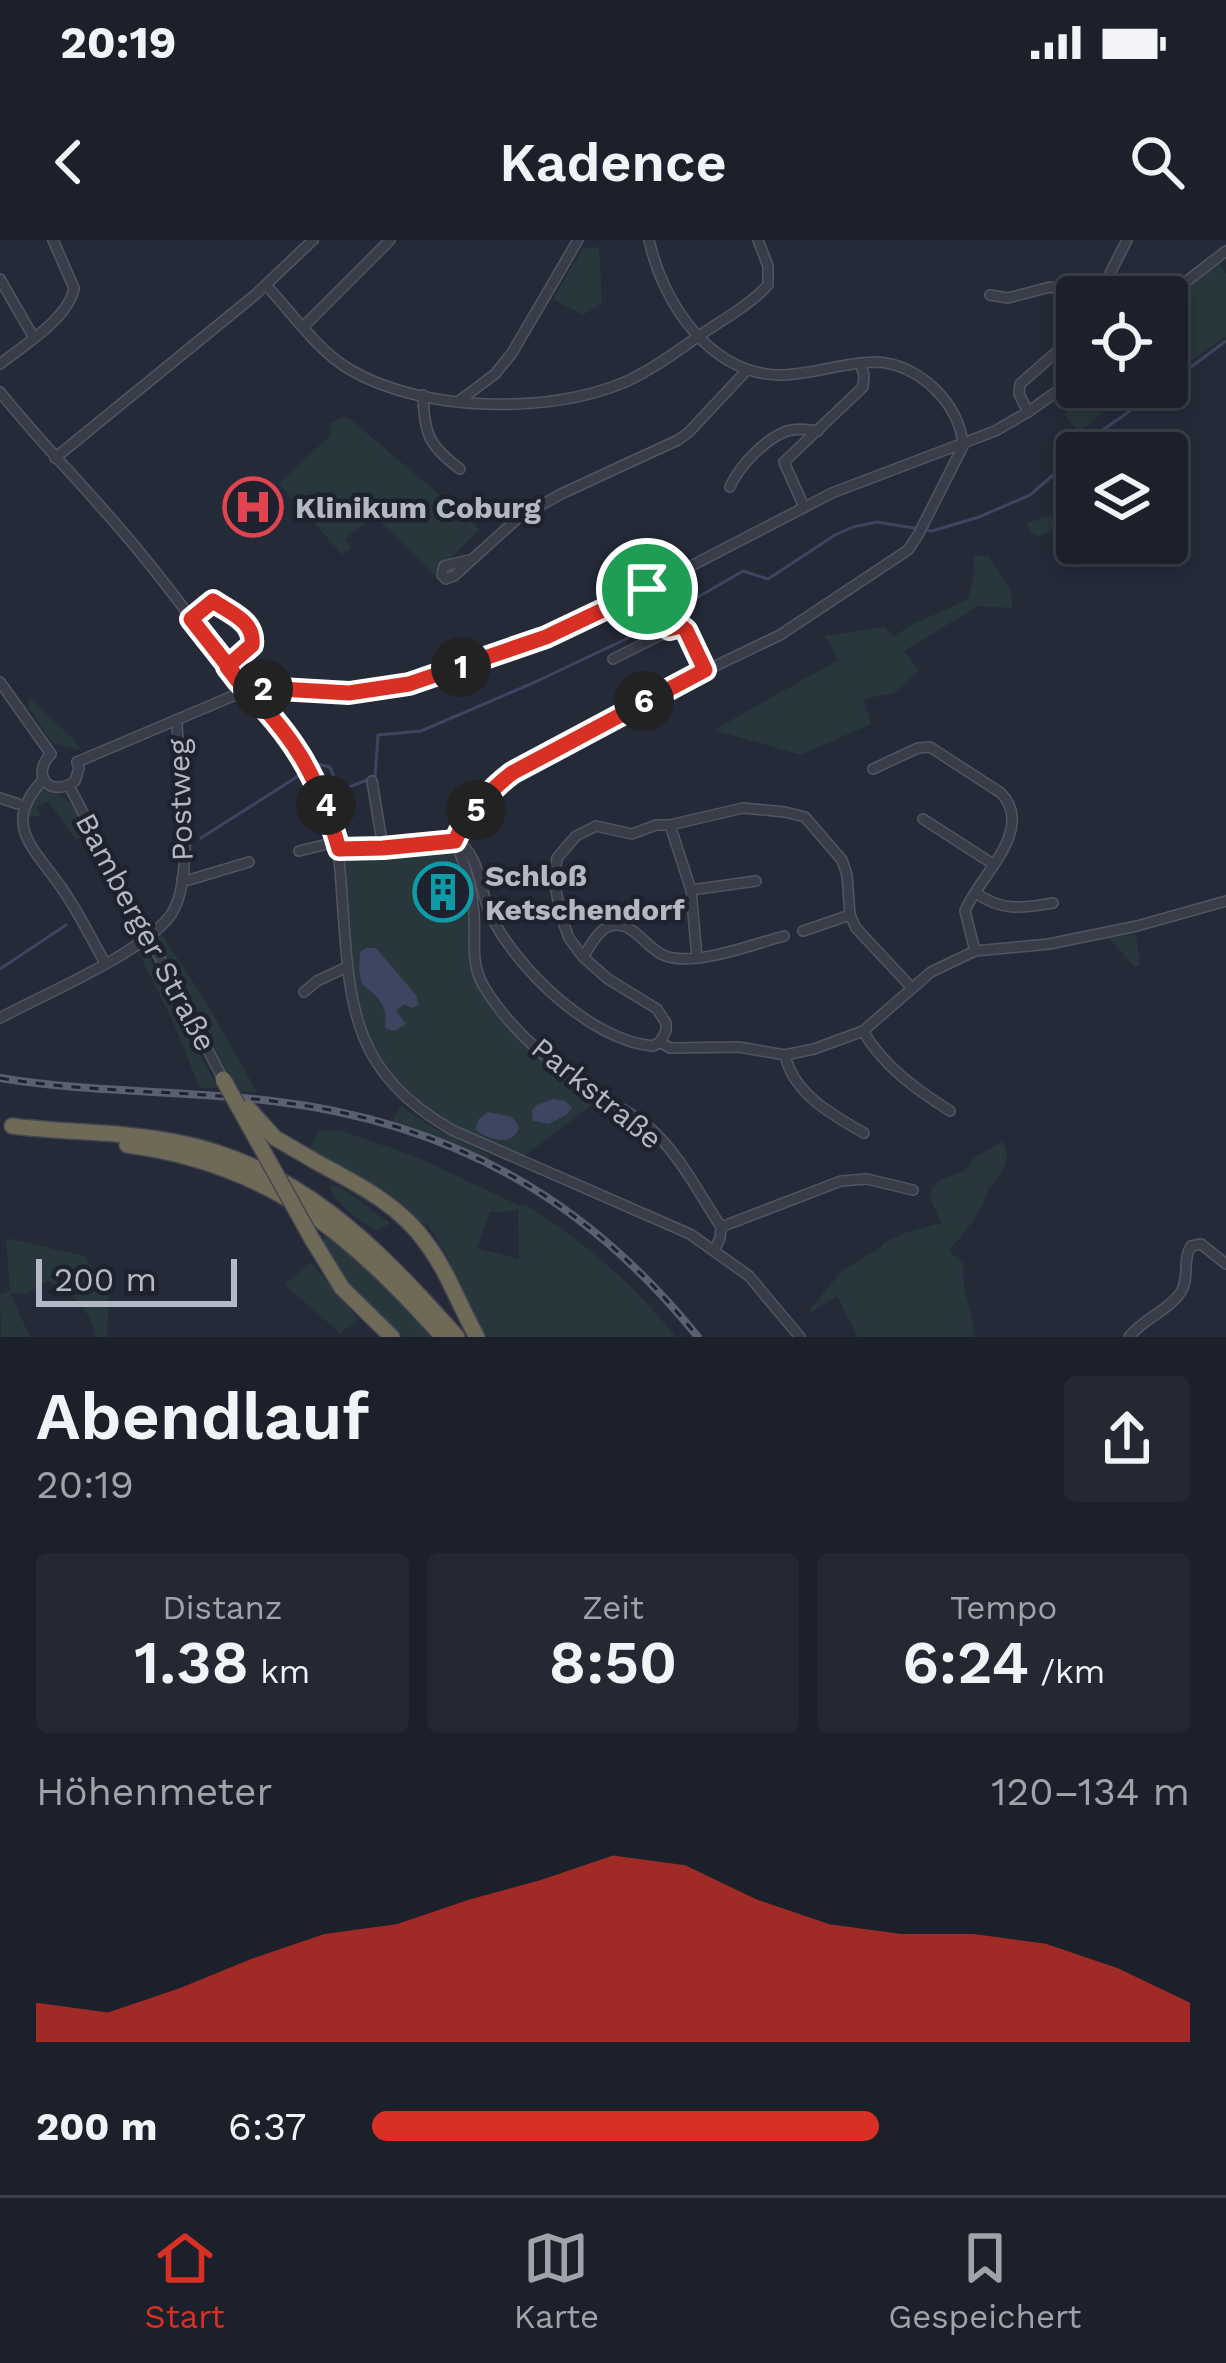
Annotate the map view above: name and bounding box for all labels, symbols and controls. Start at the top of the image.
text: 20:19 [60,16,177,69]
icon: back [36,129,102,195]
icon: search [1124,129,1190,195]
text: Kadence [499,131,727,194]
map controls [1056,276,1188,564]
button: locate [1056,276,1188,408]
button: layers [1056,432,1188,564]
hospital icon: Klinikum Coburg [222,476,284,538]
place label: Klinikum Coburg [295,490,541,525]
pin [596,538,698,640]
icon: arrive [614,556,680,622]
pin: 1 [431,637,491,697]
text: 1 [454,647,468,686]
pin: 2 [233,659,293,719]
text: 2 [253,669,273,708]
pin: 6 [614,671,674,731]
text: 6 [634,681,654,720]
street label: Postweg [160,738,200,862]
pin: 4 [296,775,356,835]
pin: 5 [446,780,506,840]
text: 4 [315,785,337,824]
text: 5 [466,790,486,829]
street label: Bamberger Straße [69,807,223,1057]
place label: Schloß Ketschendorf [485,858,685,927]
building icon: Schloß Ketschendorf [412,861,474,923]
street label: Parkstraße [525,1030,669,1156]
scale bar [36,1253,237,1306]
text: 200 m [54,1260,157,1299]
button: share [1064,1376,1190,1502]
text: Abendlauf [36,1378,369,1455]
text: 20:19 [36,1462,134,1507]
text: Distanz [162,1588,283,1627]
text: Zeit [582,1588,644,1627]
text: Tempo [950,1588,1057,1627]
text: 1.38 [134,1627,249,1698]
text: 8:50 [549,1627,677,1698]
text: 6:24 [902,1627,1029,1698]
text: km [249,1652,310,1691]
text: /km [1029,1652,1105,1691]
text: Höhenmeter [36,1769,272,1814]
text: 120–134 m [991,1769,1190,1814]
text: 200 m [36,2104,157,2149]
text: 6:37 [228,2104,306,2149]
tab: Start [145,2225,225,2336]
tab: Karte [514,2225,599,2336]
tab: Gespeichert [888,2225,1081,2336]

